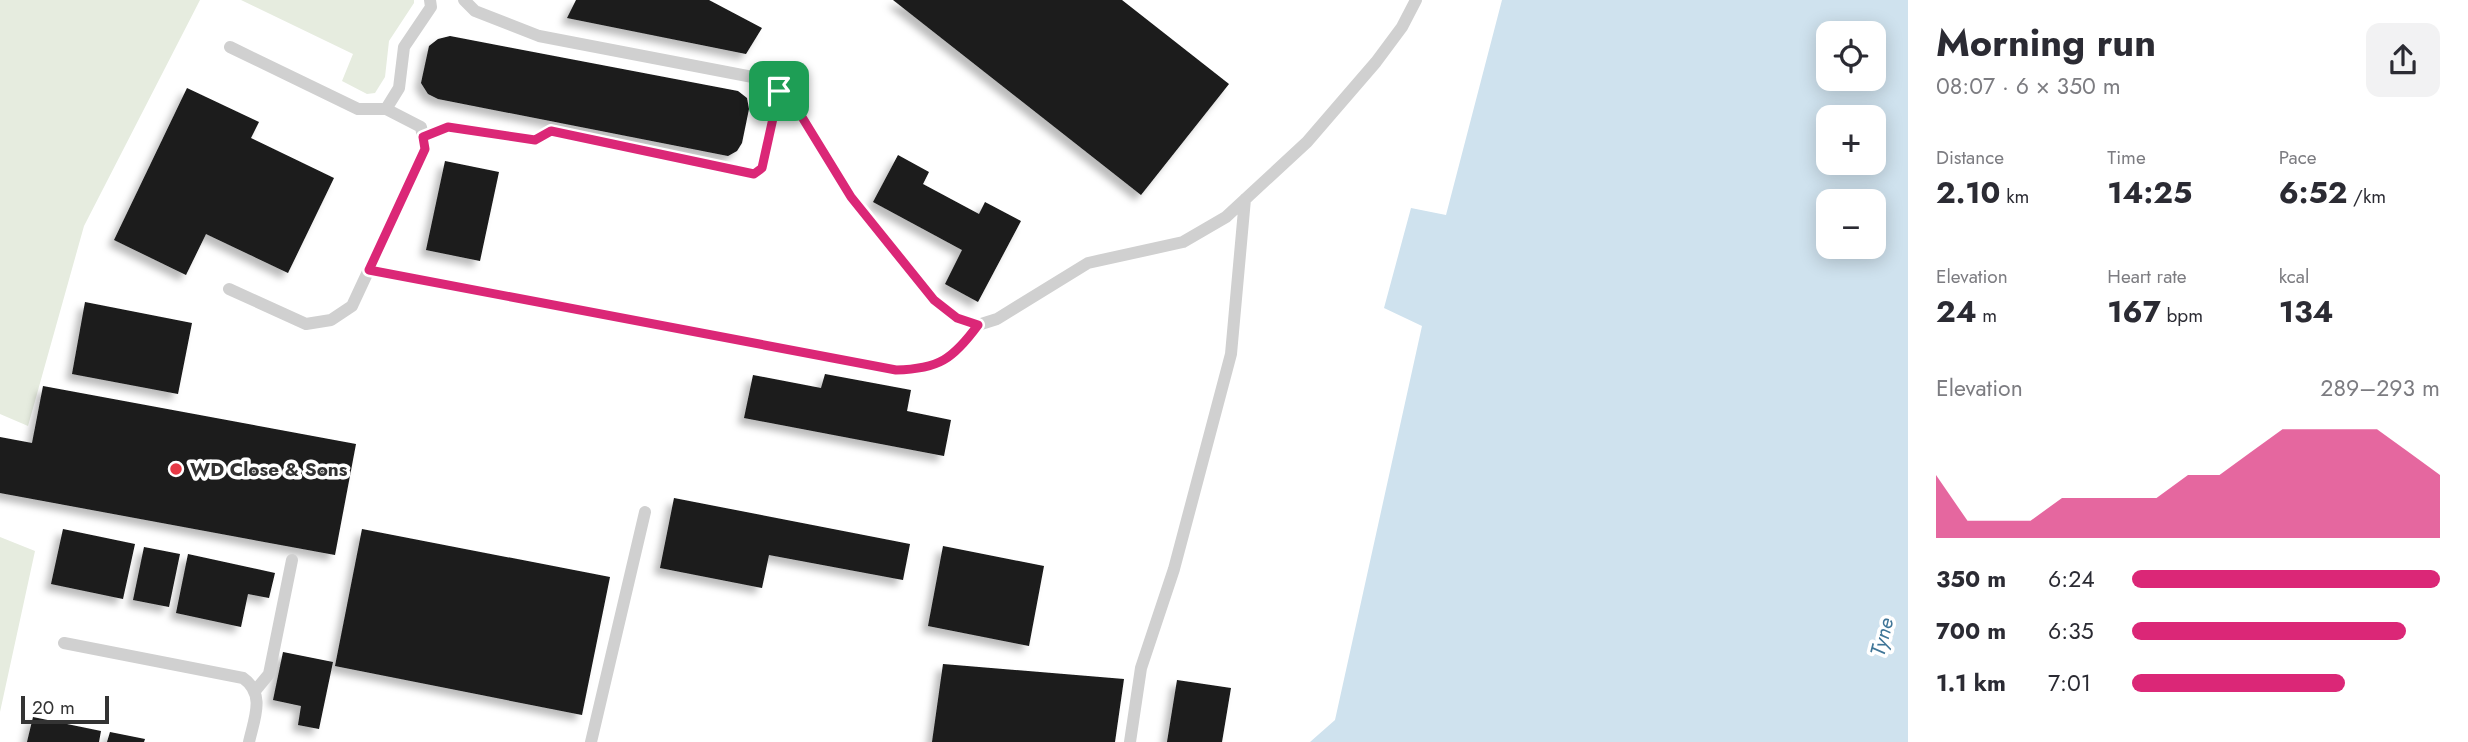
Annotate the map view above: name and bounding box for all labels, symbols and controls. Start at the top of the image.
text: Morning run [1936,15,2156,70]
map controls [1816,21,1886,259]
button: locate [1816,21,1886,91]
button: share [2366,23,2440,97]
pin [749,61,809,121]
text: 08:07 · 6 × 350 m [1936,69,2121,103]
icon: arrive [760,72,798,110]
button: + [1816,105,1886,175]
text: Distance [1936,144,2004,171]
text: Time [2107,144,2146,171]
text: Pace [2279,144,2317,171]
text: 2.10 [1936,171,2000,214]
text: 14:25 [2107,171,2192,214]
text: 6:52 [2279,171,2347,214]
text: km [2000,183,2029,210]
text: /km [2347,183,2386,210]
button: − [1816,189,1886,259]
text: Elevation [1936,263,2008,290]
text: Heart rate [2107,263,2187,290]
text: kcal [2279,263,2309,290]
text: 24 [1936,290,1977,333]
text: 167 [2107,290,2161,333]
text: 134 [2279,290,2334,333]
text: m [1977,302,1997,329]
text: bpm [2161,302,2203,329]
text: Elevation [1936,371,2023,405]
text: 289–293 m [2320,371,2440,405]
place label: WD Close & Sons [190,456,348,483]
marker: WD Close & Sons [168,461,184,477]
text: 350 m [1936,562,2006,596]
text: 6:24 [2048,562,2095,596]
water label: Tyne [1863,614,1901,660]
text: 700 m [1936,614,2006,648]
text: 6:35 [2048,614,2094,648]
text: 1.1 km [1936,666,2006,700]
text: 7:01 [2048,666,2091,700]
scale bar [21,693,108,725]
text: 20 m [32,694,75,721]

